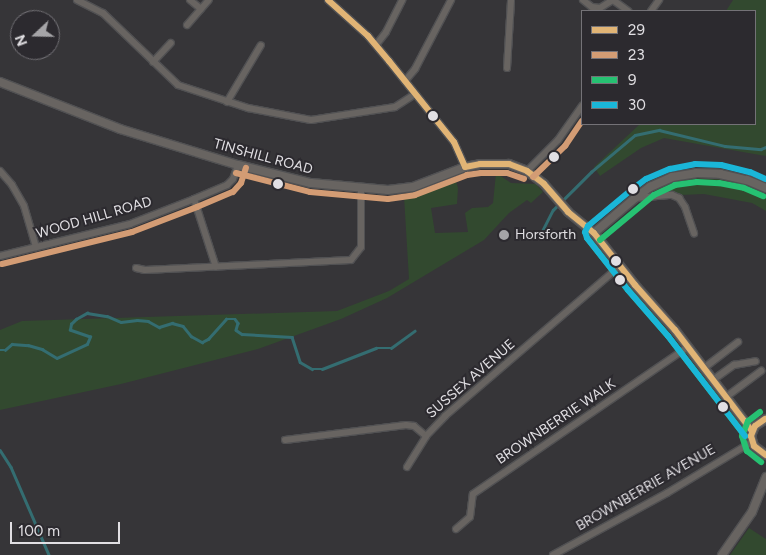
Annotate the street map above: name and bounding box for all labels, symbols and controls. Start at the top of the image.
north arrow [10,10,60,60]
legend [581,10,756,125]
text: 29 [628,21,645,39]
text: N [12,32,31,48]
text: 23 [628,46,645,64]
text: 9 [628,71,637,89]
text: 30 [628,96,646,114]
unlabelled marker [428,111,438,121]
street label: TINSHILL ROAD [212,136,314,178]
unlabelled marker [549,152,559,162]
unlabelled marker [273,179,283,189]
unlabelled marker [628,184,638,194]
street label: WOOD HILL ROAD [34,193,154,243]
place label: Horsforth [515,227,576,243]
marker: Horsforth [497,228,511,242]
unlabelled marker [611,256,621,266]
unlabelled marker [615,275,625,285]
street label: SUSSEX AVENUE [423,336,519,422]
street label: BROWNBERRIE WALK [493,376,619,468]
unlabelled marker [718,402,728,412]
street label: BROWNBERRIE AVENUE [573,441,719,535]
scale bar [12,512,122,544]
text: 100 m [18,522,60,540]

